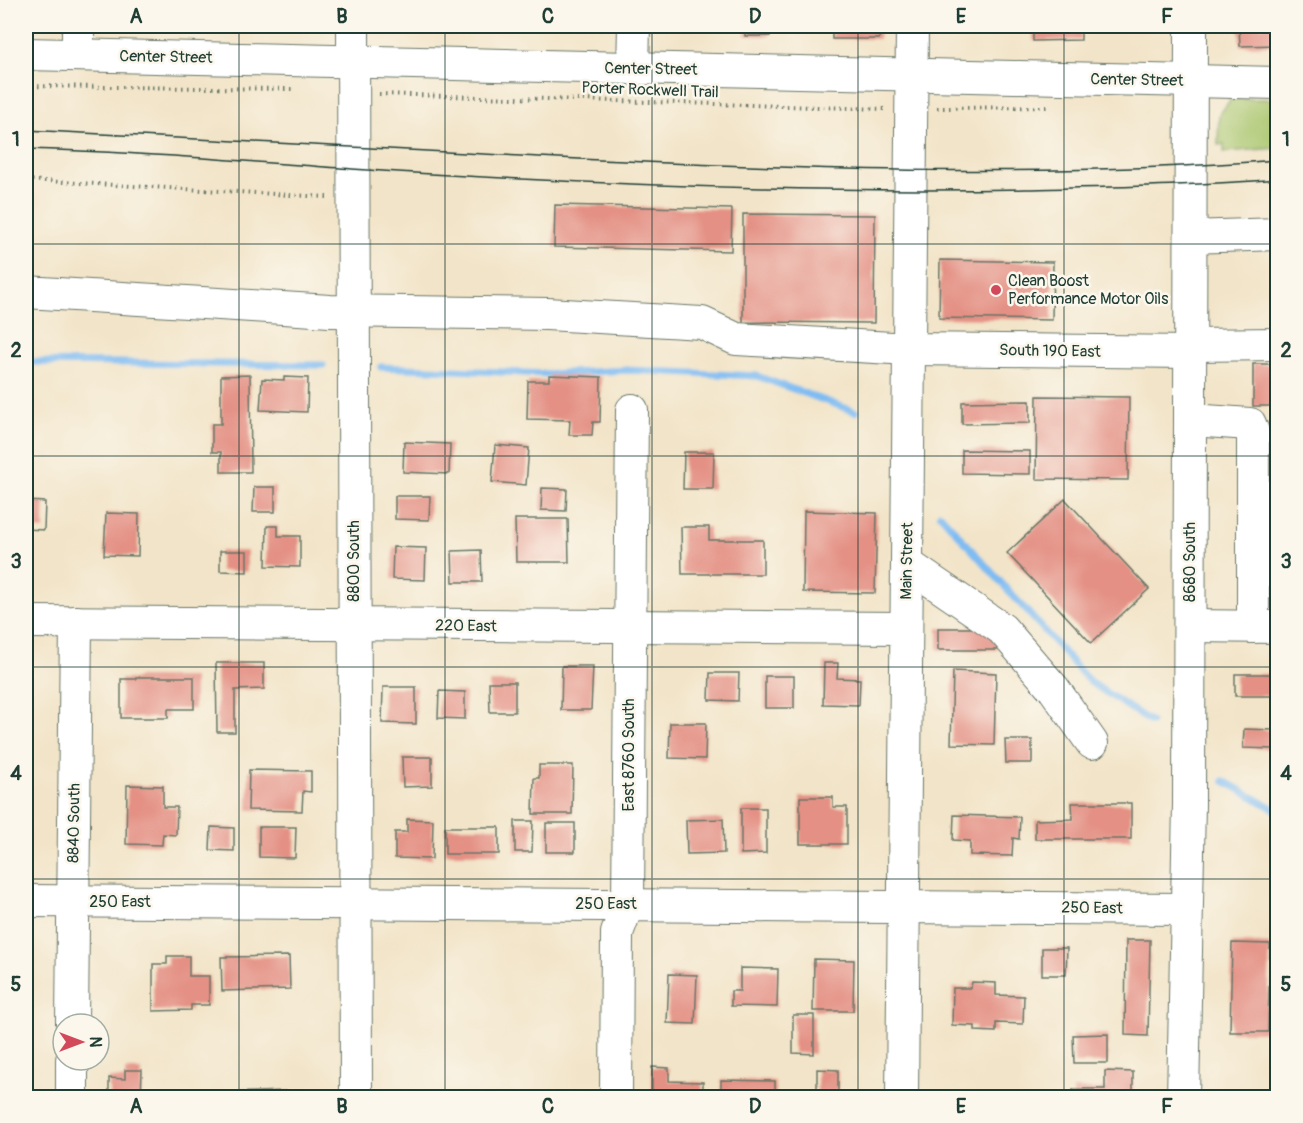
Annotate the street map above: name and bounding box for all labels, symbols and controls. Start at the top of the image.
text: A [130,4,143,29]
text: B [336,4,348,29]
text: C [542,4,554,29]
text: D [749,4,762,29]
text: E [956,4,967,29]
text: F [1161,4,1173,29]
street label: Center Street [119,46,213,68]
street label: Center Street [604,58,698,80]
street label: Center Street [1090,69,1184,91]
street label: Porter Rockwell Trail [581,78,719,102]
text: 1 [12,127,20,152]
text: 1 [1282,127,1290,152]
place label: Clean Boost Performance Motor Oils [1008,271,1168,309]
marker: Clean Boost Performance Motor Oils [989,283,1003,297]
text: 2 [10,338,22,363]
text: 2 [1280,338,1292,363]
street label: South 190 East [999,340,1102,362]
street label: 8800 South [344,520,364,602]
street label: Main Street [896,522,918,600]
street label: 8680 South [1180,522,1200,602]
text: 3 [10,549,22,574]
text: 3 [1280,549,1292,574]
street label: 220 East [435,615,498,637]
street label: East 8760 South [619,699,639,812]
text: 4 [10,761,22,786]
text: 4 [1280,761,1292,786]
street label: 8840 South [63,783,85,863]
street label: 250 East [89,892,151,912]
street label: 250 East [575,894,637,914]
street label: 250 East [1061,897,1123,919]
text: 5 [11,972,22,997]
text: 5 [1281,972,1292,997]
north arrow [51,1012,111,1072]
text: N [85,1037,105,1048]
text: A [130,1094,143,1119]
text: B [336,1094,348,1119]
text: C [542,1094,554,1119]
text: D [749,1094,762,1119]
text: E [956,1094,967,1119]
text: F [1161,1094,1173,1119]

